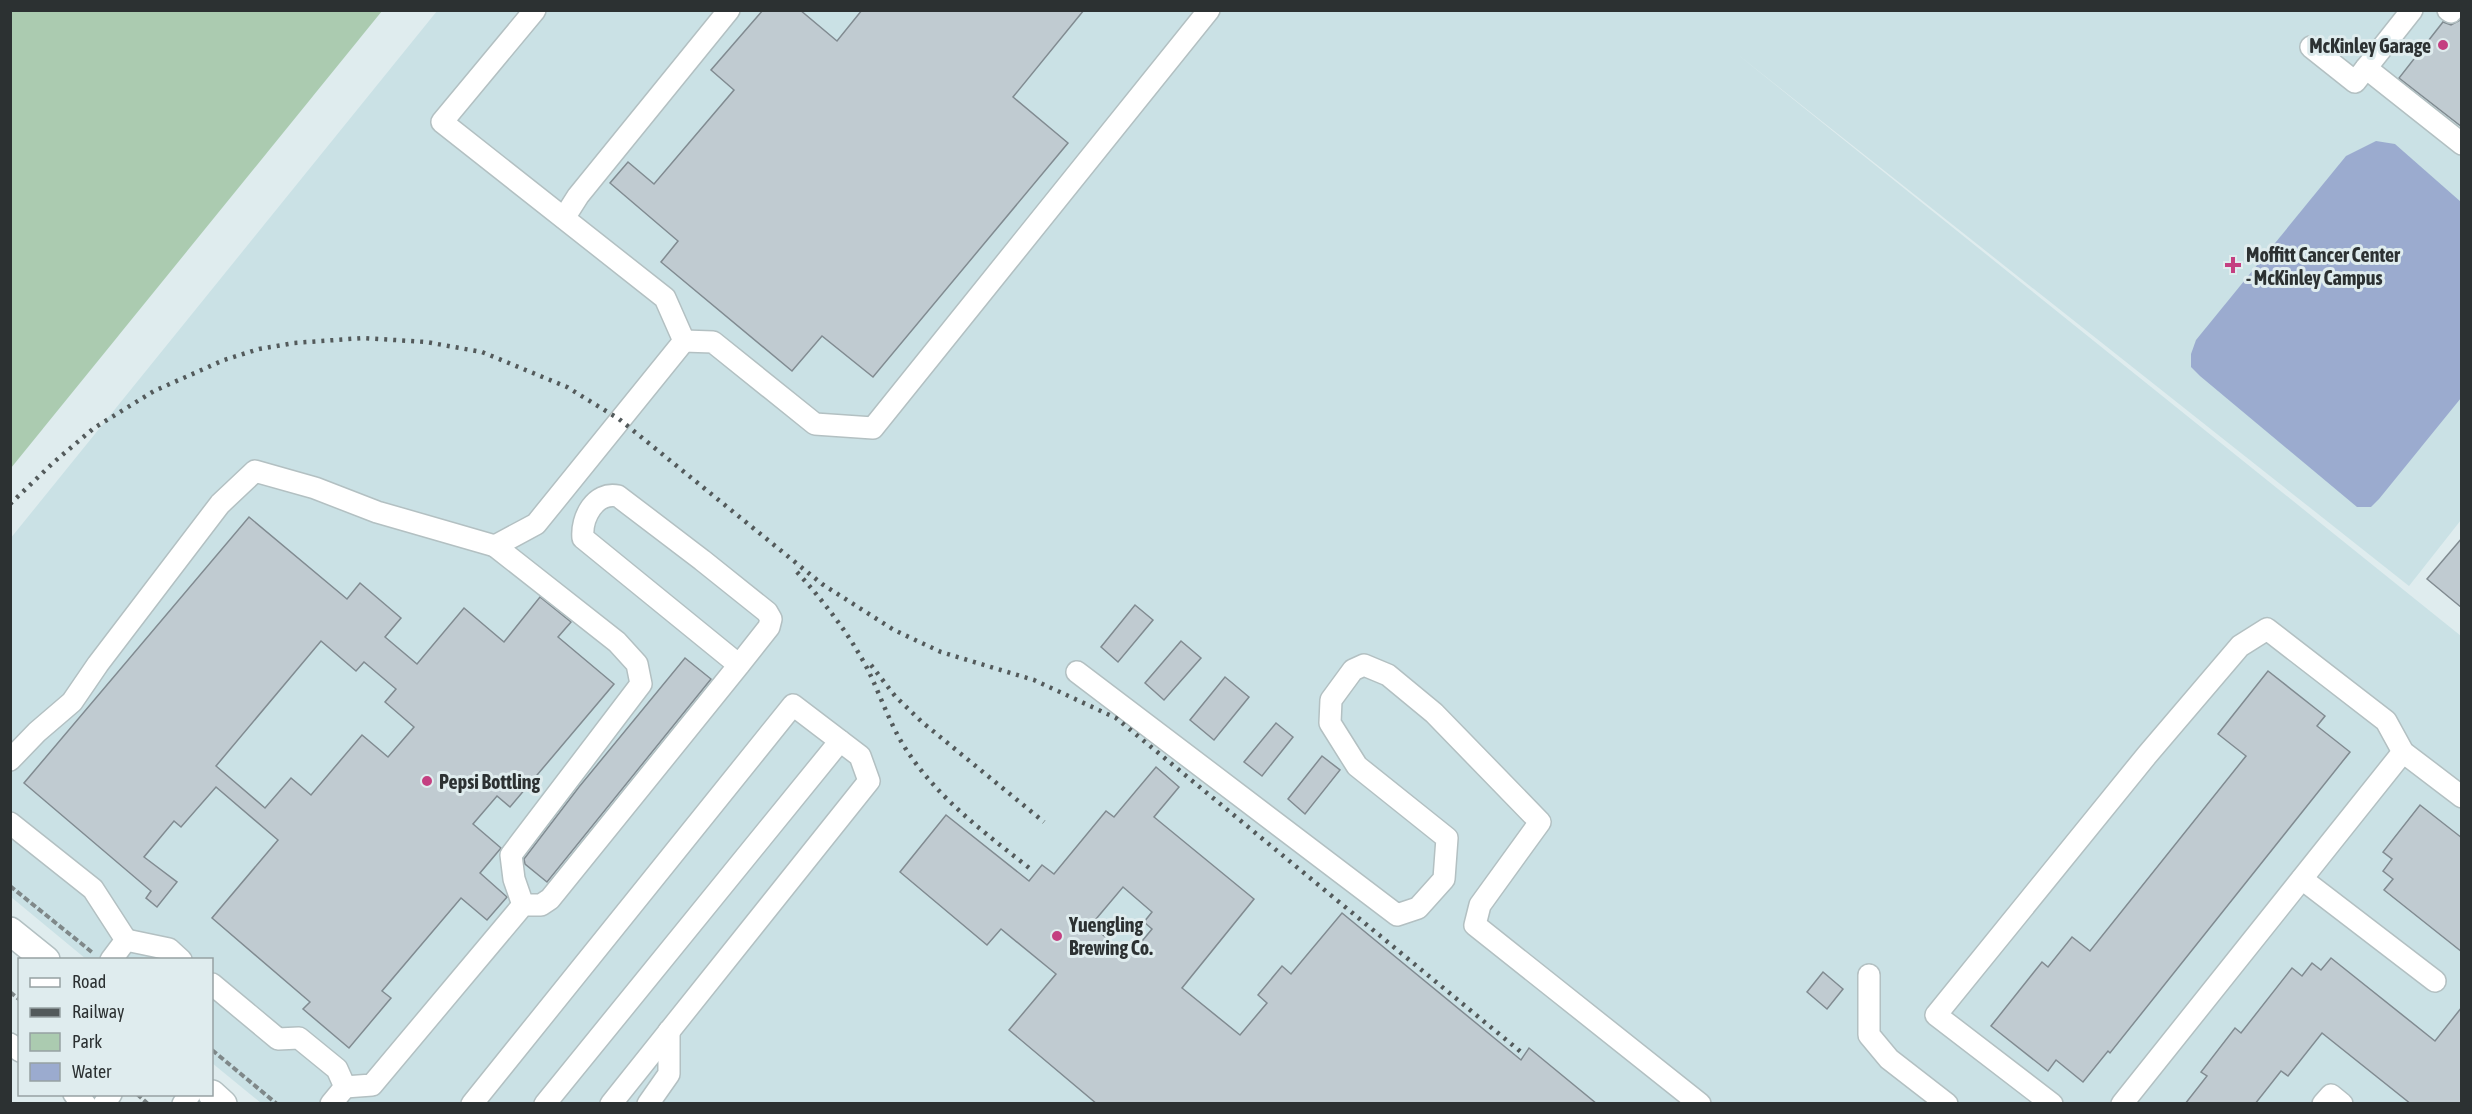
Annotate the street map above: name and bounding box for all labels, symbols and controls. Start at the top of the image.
place label: McKinley Garage [2309,34,2431,57]
marker: McKinley Garage [2436,38,2450,52]
place label: Moffitt Cancer Center - McKinley Campus [2246,243,2401,289]
marker: Moffitt Cancer Center - McKinley Campus [2224,256,2242,274]
place label: Pepsi Bottling [439,770,541,793]
marker: Pepsi Bottling [420,774,434,788]
place label: Yuengling Brewing Co. [1068,913,1153,959]
marker: Yuengling Brewing Co. [1050,929,1064,943]
legend [18,958,213,1096]
text: Road [72,971,106,992]
text: Railway [72,1001,124,1022]
text: Park [72,1031,102,1052]
text: Water [72,1061,112,1082]

